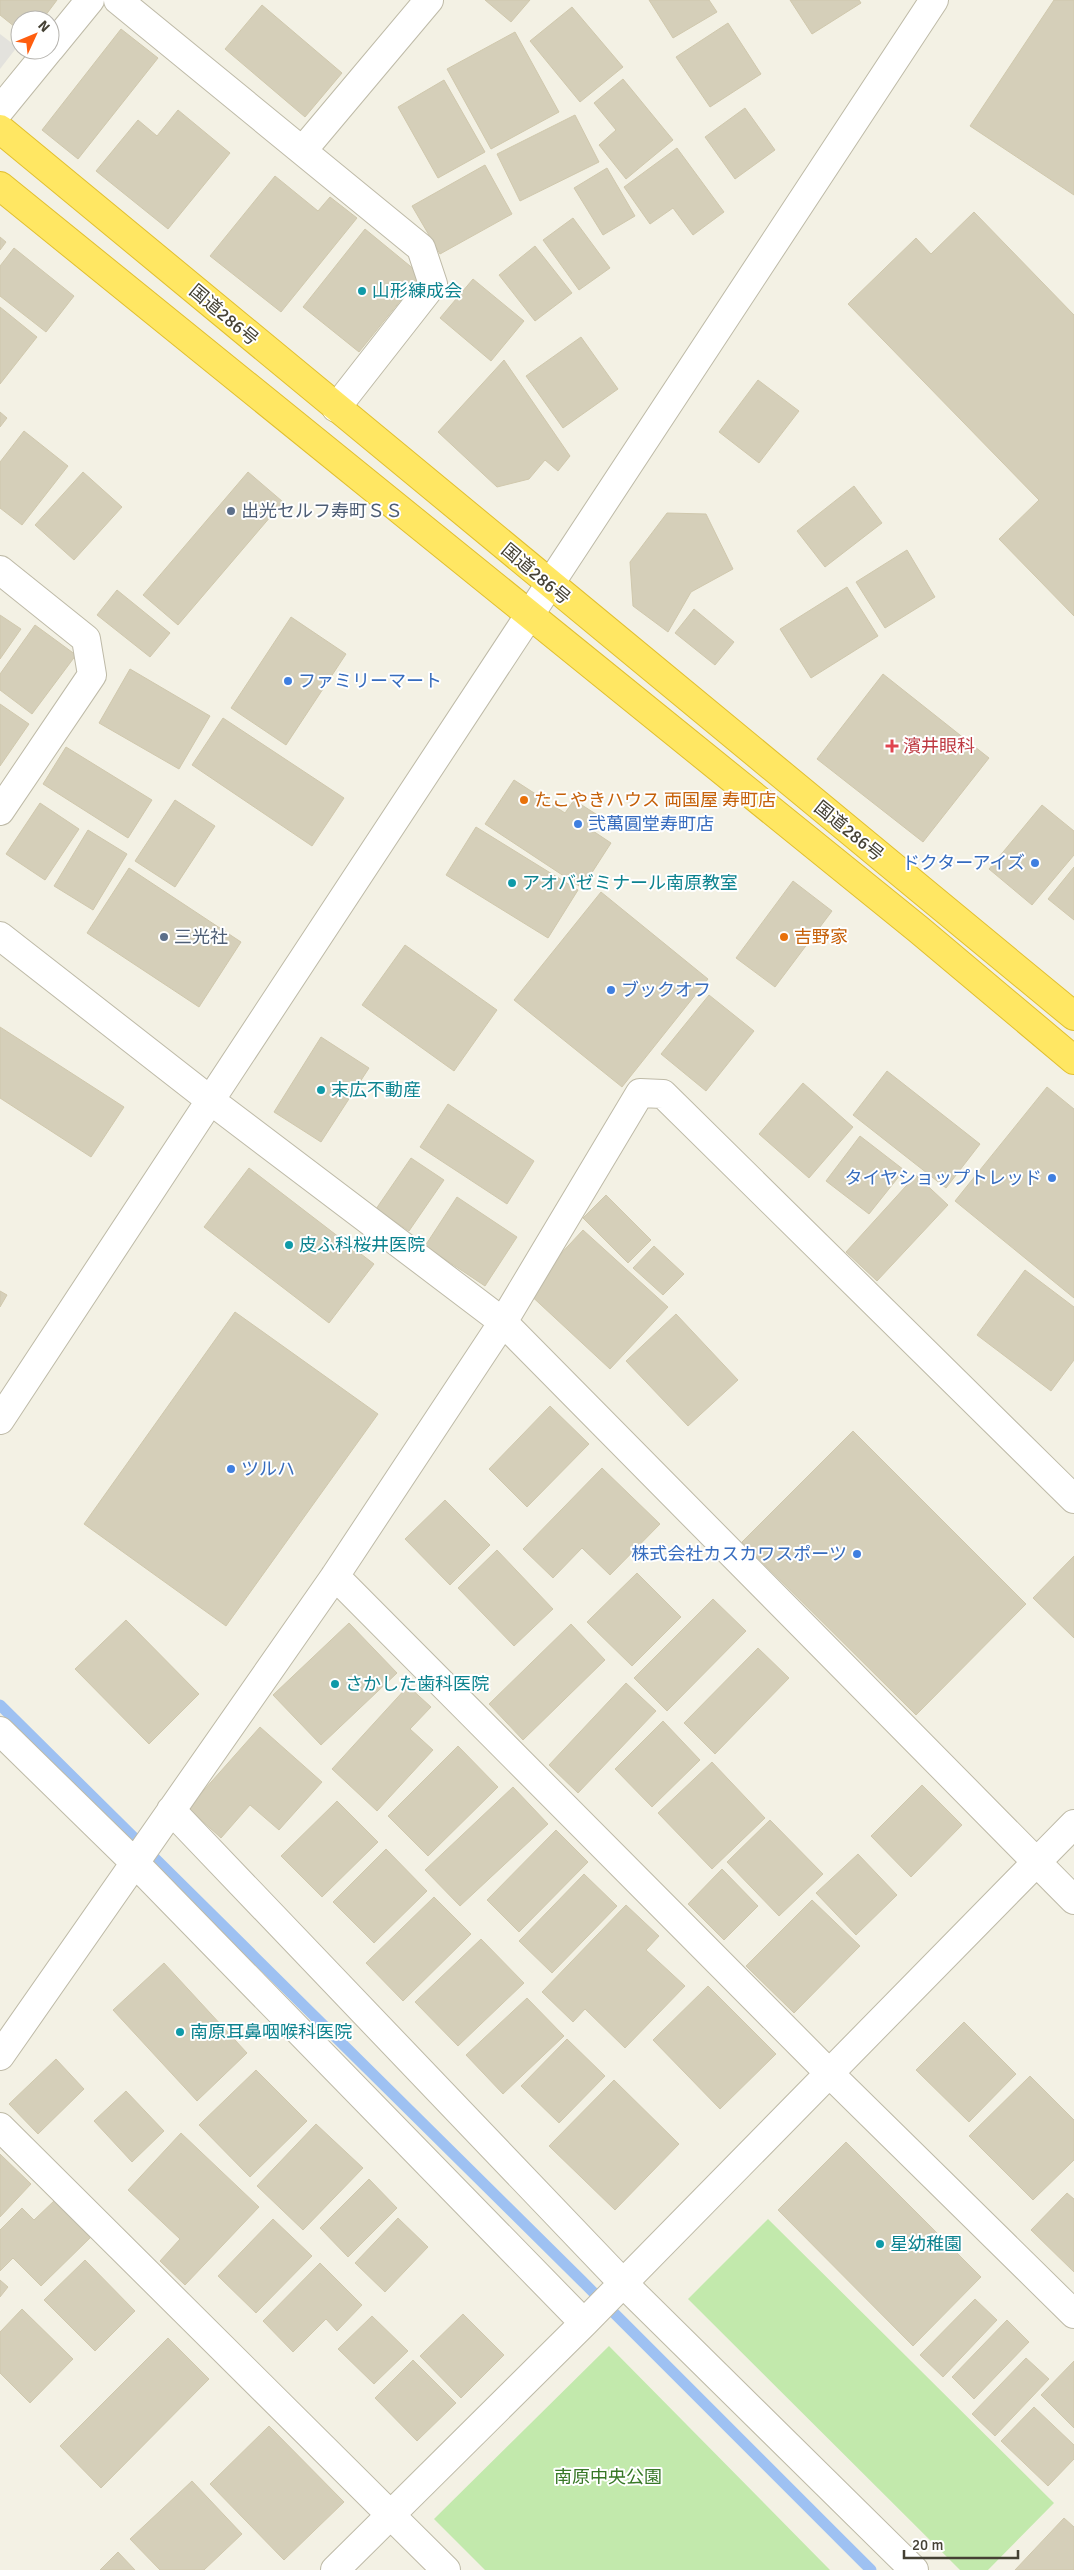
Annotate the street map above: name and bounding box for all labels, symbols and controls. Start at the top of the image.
north arrow [10,10,60,60]
text: N [34,17,53,36]
street label: 国道286号 [185,280,263,350]
place label: 山形練成会 [372,280,462,302]
marker: 山形練成会 [356,285,368,297]
place label: 出光セルフ寿町ＳＳ [241,500,403,522]
marker: 出光セルフ寿町ＳＳ [225,505,237,517]
street label: 国道286号 [497,539,575,609]
place label: ファミリーマート [298,670,442,692]
marker: ファミリーマート [282,675,294,687]
place label: 濱井眼科 [903,735,975,757]
marker: 濱井眼科 [885,739,899,753]
place label: たこやきハウス 両国屋 寿町店 [534,789,776,811]
marker: たこやきハウス 両国屋 寿町店 [518,794,530,806]
street label: 国道286号 [810,796,888,866]
place label: 弐萬圓堂寿町店 [588,813,714,835]
marker: 弐萬圓堂寿町店 [572,818,584,830]
place label: ドクターアイズ [902,852,1025,874]
marker: ドクターアイズ [1029,857,1041,869]
place label: アオバゼミナール南原教室 [522,872,738,894]
marker: アオバゼミナール南原教室 [506,877,518,889]
place label: 三光社 [174,926,228,948]
place label: 吉野家 [794,926,848,948]
marker: 三光社 [158,931,170,943]
marker: 吉野家 [778,931,790,943]
place label: ブックオフ [621,979,711,1001]
marker: ブックオフ [605,984,617,996]
place label: 末広不動産 [331,1079,421,1101]
marker: 末広不動産 [315,1084,327,1096]
place label: タイヤショップトレッド [845,1167,1042,1189]
marker: タイヤショップトレッド [1046,1172,1058,1184]
place label: 皮ふ科桜井医院 [299,1234,425,1256]
marker: 皮ふ科桜井医院 [283,1239,295,1251]
place label: ツルハ [241,1458,295,1480]
marker: ツルハ [225,1463,237,1475]
place label: 株式会社カスカワスポーツ [631,1543,847,1565]
marker: 株式会社カスカワスポーツ [851,1548,863,1560]
place label: さかした歯科医院 [345,1673,489,1695]
marker: さかした歯科医院 [329,1678,341,1690]
place label: 南原耳鼻咽喉科医院 [190,2021,352,2043]
marker: 南原耳鼻咽喉科医院 [174,2026,186,2038]
place label: 星幼稚園 [890,2233,962,2255]
marker: 星幼稚園 [874,2238,886,2250]
park label: 南原中央公園 [554,2466,662,2488]
scale bar [904,2528,1018,2560]
text: 20 m [912,2536,943,2554]

